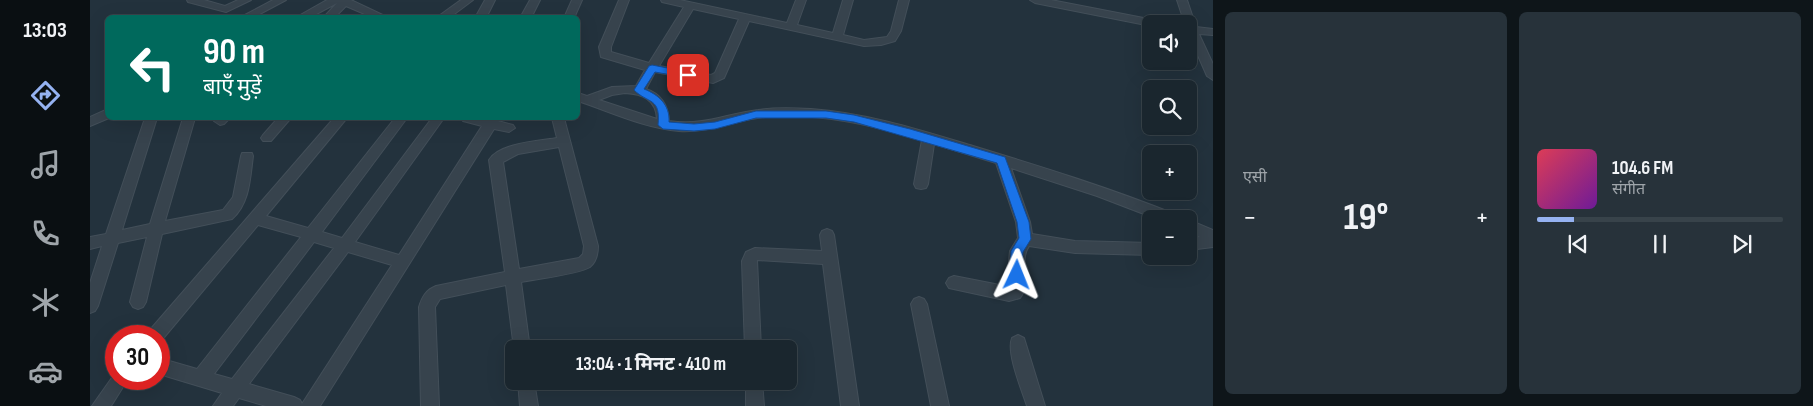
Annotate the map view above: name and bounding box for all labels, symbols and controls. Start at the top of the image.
map controls [1142,15,1197,265]
button: sound [1142,15,1197,70]
text: 13:03 [23,17,67,44]
text: 90 m [203,31,265,74]
icon: left [120,35,185,100]
pin [667,54,709,96]
icon: arrive [674,61,702,89]
text: बाएँ मुड़ें [203,74,262,101]
icon: directions [28,78,63,113]
button: search [1142,80,1197,135]
button: + [1142,145,1197,200]
icon: music [28,147,63,182]
text: 104.6 FM [1612,157,1673,180]
text: एसी [1243,168,1267,187]
text: संगीत [1612,180,1645,199]
text: 19° [1344,195,1388,240]
text: − [1243,201,1257,234]
text: + [1475,201,1489,234]
button: − [1142,210,1197,265]
icon: phone [28,216,63,251]
icon: previous [1564,230,1592,258]
icon: pause [1646,230,1674,258]
icon: next [1728,230,1756,258]
position arrow [990,248,1042,300]
icon: climate [28,285,63,320]
speed limit sign: 30 [105,325,170,390]
text: 13:04 · 1 मिनट · 410 m [576,353,726,376]
icon: car [28,354,63,389]

